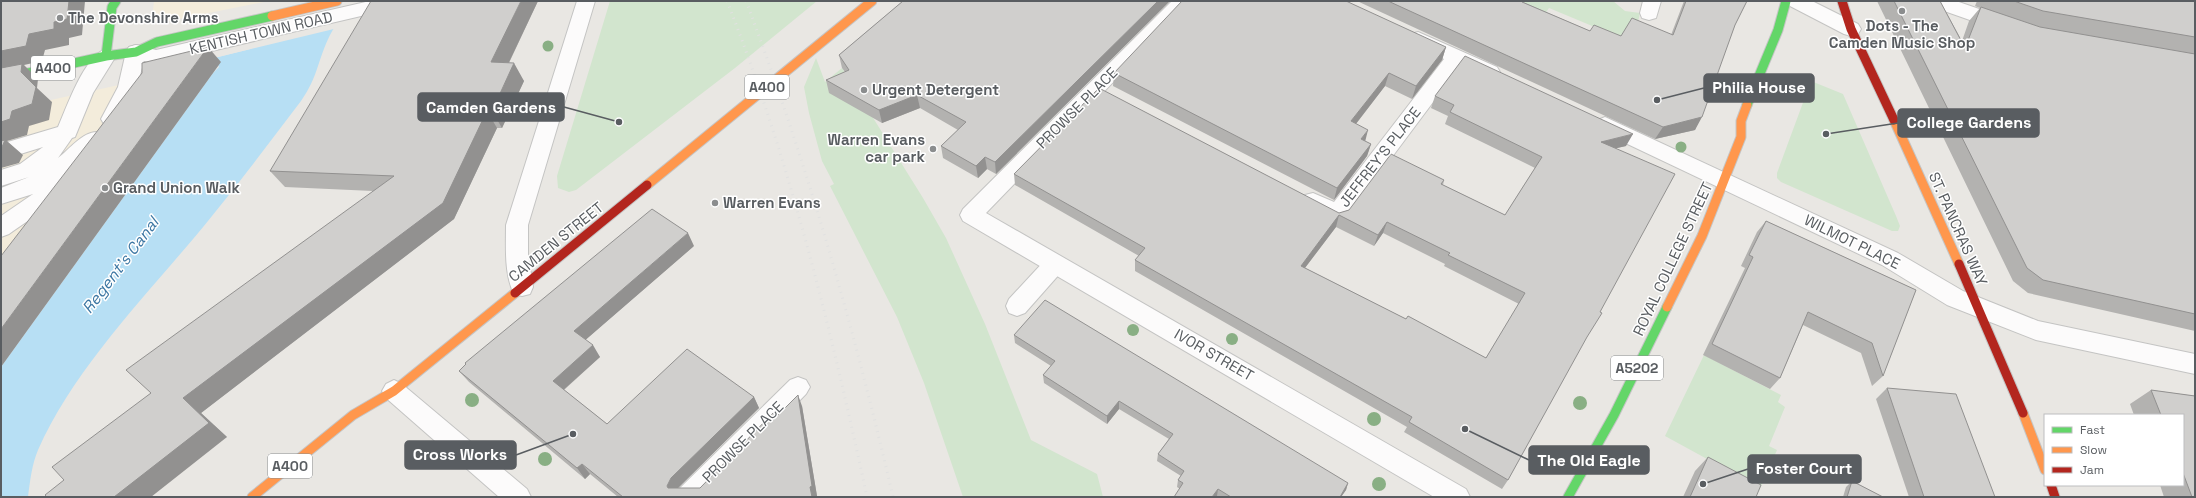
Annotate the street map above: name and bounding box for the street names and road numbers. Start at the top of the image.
street label: KENTISH TOWN ROAD [187,7,334,58]
road number: A400 [31,56,75,80]
street label: PROWSE PLACE [1032,63,1121,152]
road number: A400 [745,75,789,99]
street label: JEFFREY'S PLACE [1335,103,1425,211]
street label: ST. PANCRAS WAY [1925,169,1992,289]
street label: ROYAL COLLEGE STREET [1629,179,1717,339]
street label: CAMDEN STREET [504,197,607,286]
street label: WILMOT PLACE [1801,210,1903,273]
street label: IVOR STREET [1171,324,1258,385]
road number: A5202 [1611,356,1663,380]
street label: PROWSE PLACE [698,397,787,486]
road number: A400 [268,454,312,478]

